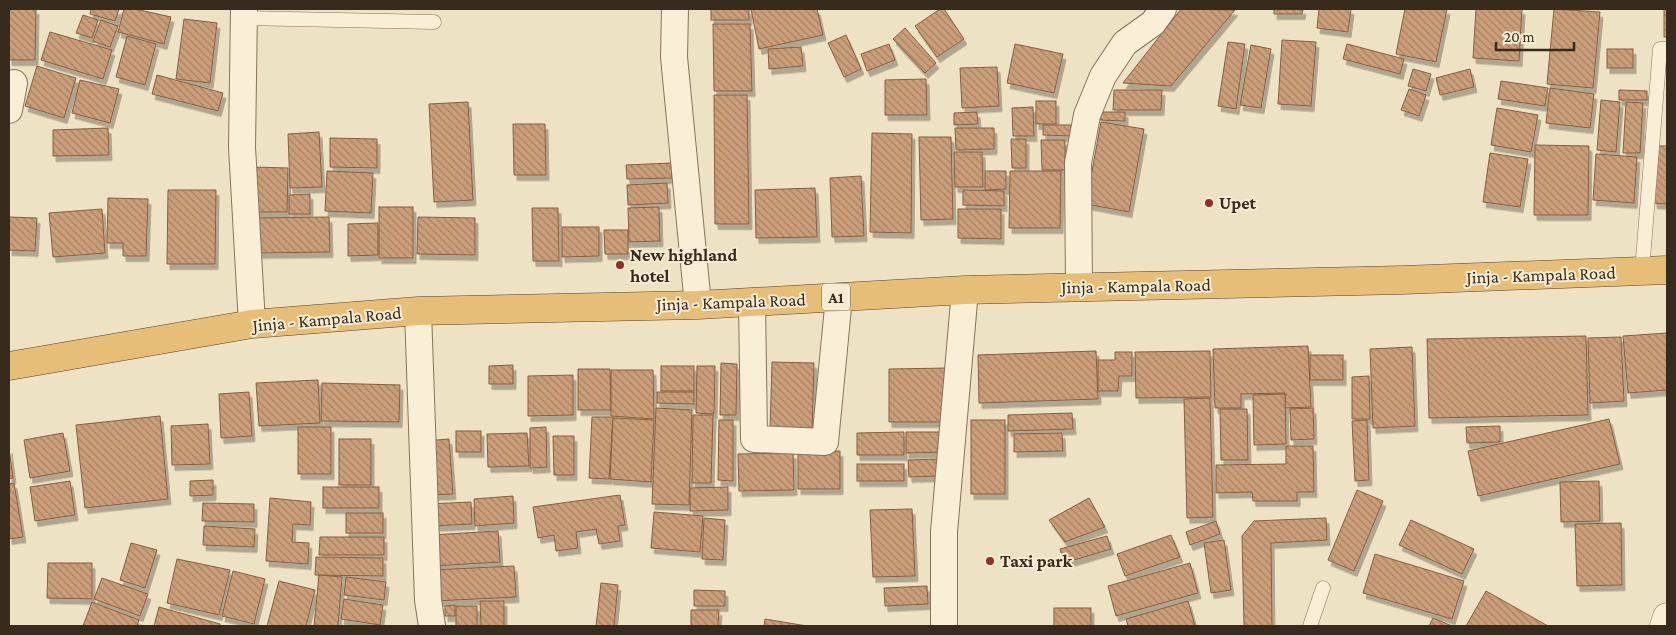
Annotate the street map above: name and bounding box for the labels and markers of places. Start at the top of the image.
place label: Upet [1219,193,1257,213]
marker: Upet [1203,197,1215,209]
place label: New highland hotel [630,245,737,286]
marker: New highland hotel [614,259,626,271]
place label: Taxi park [1000,551,1072,571]
marker: Taxi park [984,555,996,567]

